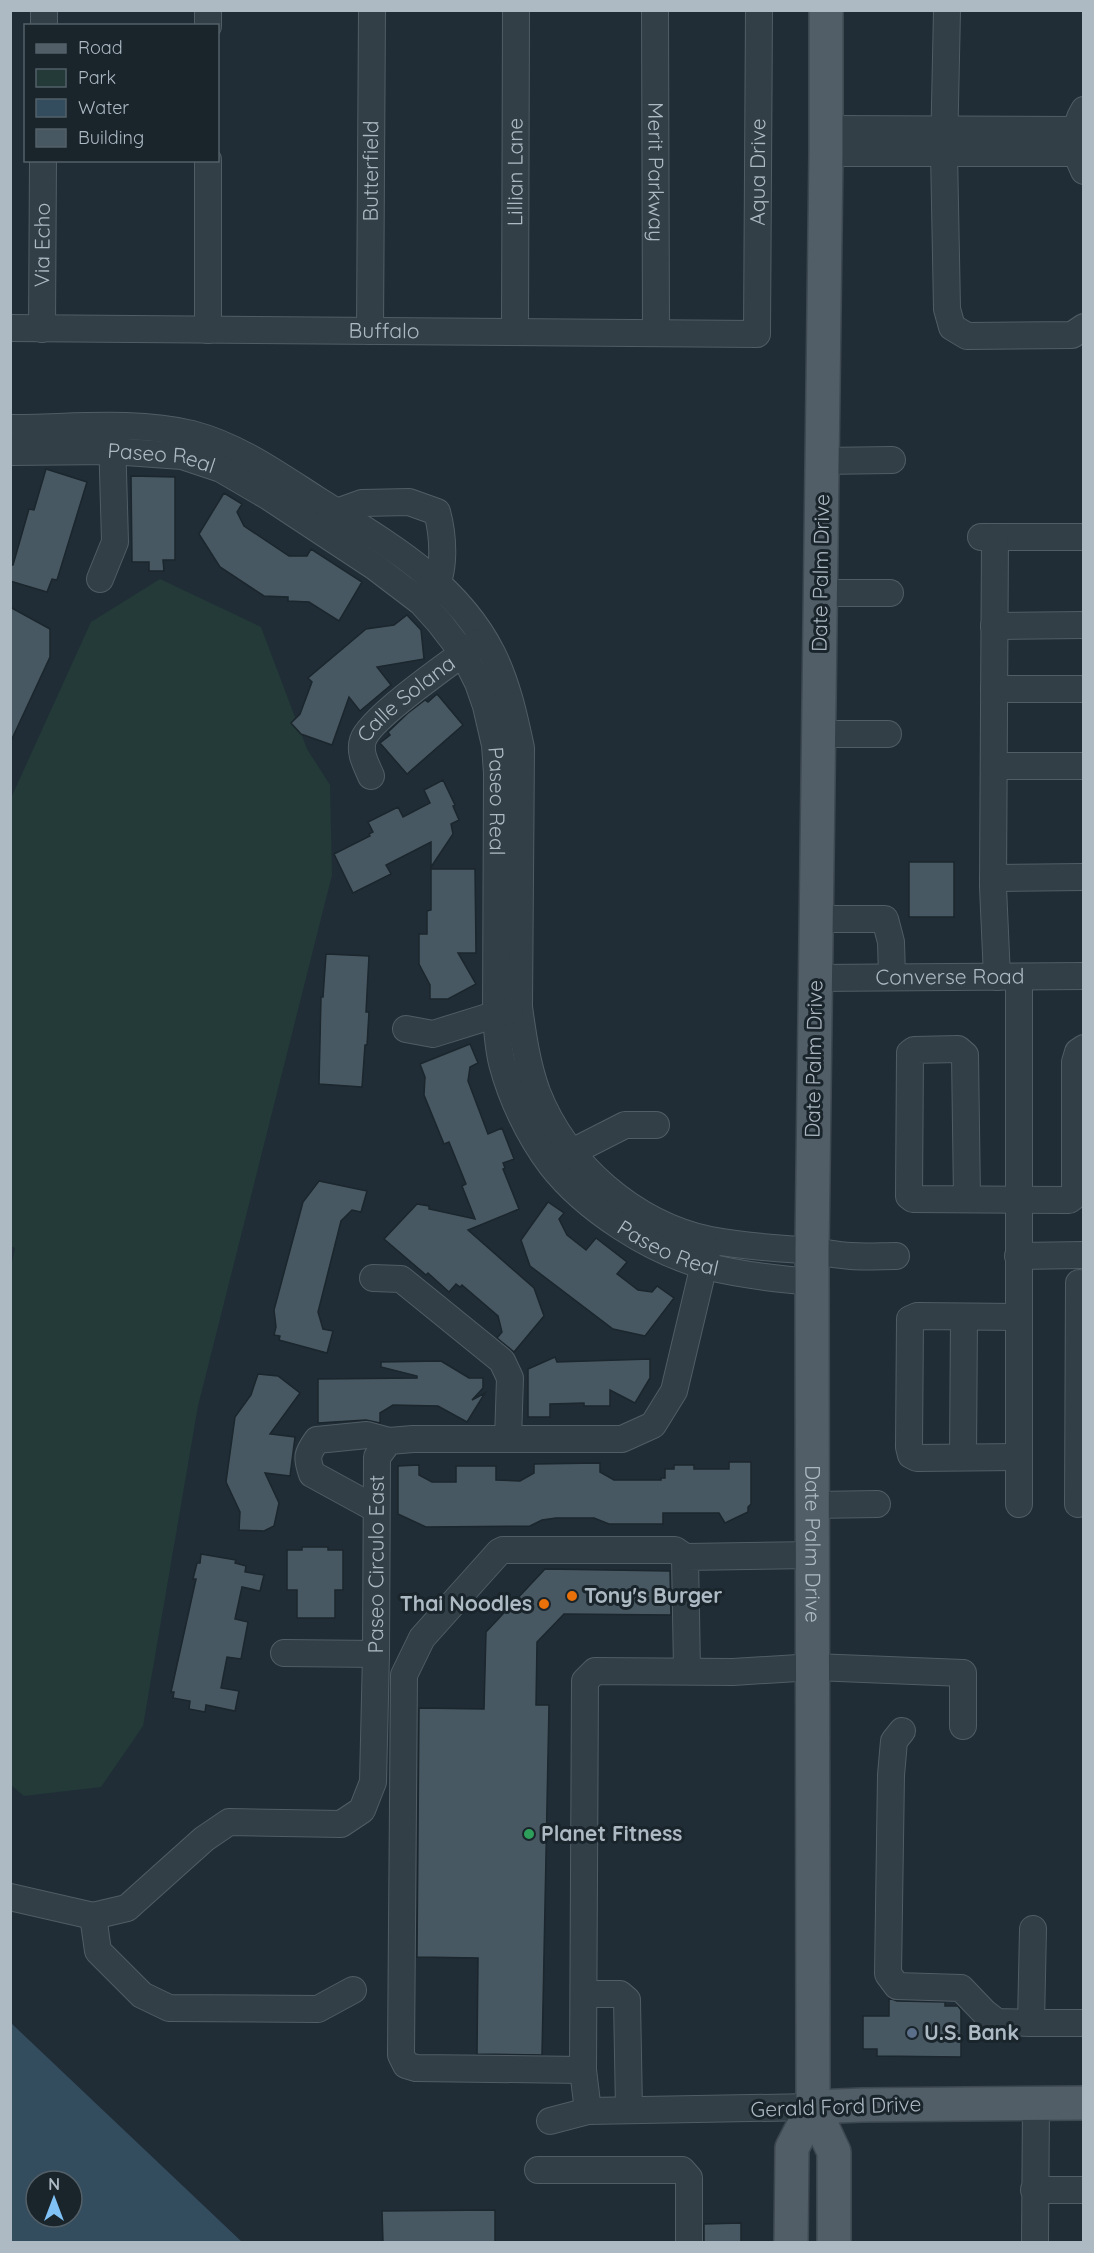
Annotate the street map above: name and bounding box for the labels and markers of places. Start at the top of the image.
place label: Tony's Burger [584,1582,722,1608]
marker: Tony's Burger [565,1589,579,1603]
place label: Thai Noodles [400,1590,532,1616]
marker: Thai Noodles [537,1597,551,1611]
place label: Planet Fitness [541,1820,682,1846]
marker: Planet Fitness [522,1827,536,1841]
place label: U.S. Bank [924,2019,1019,2045]
marker: U.S. Bank [905,2026,919,2040]

